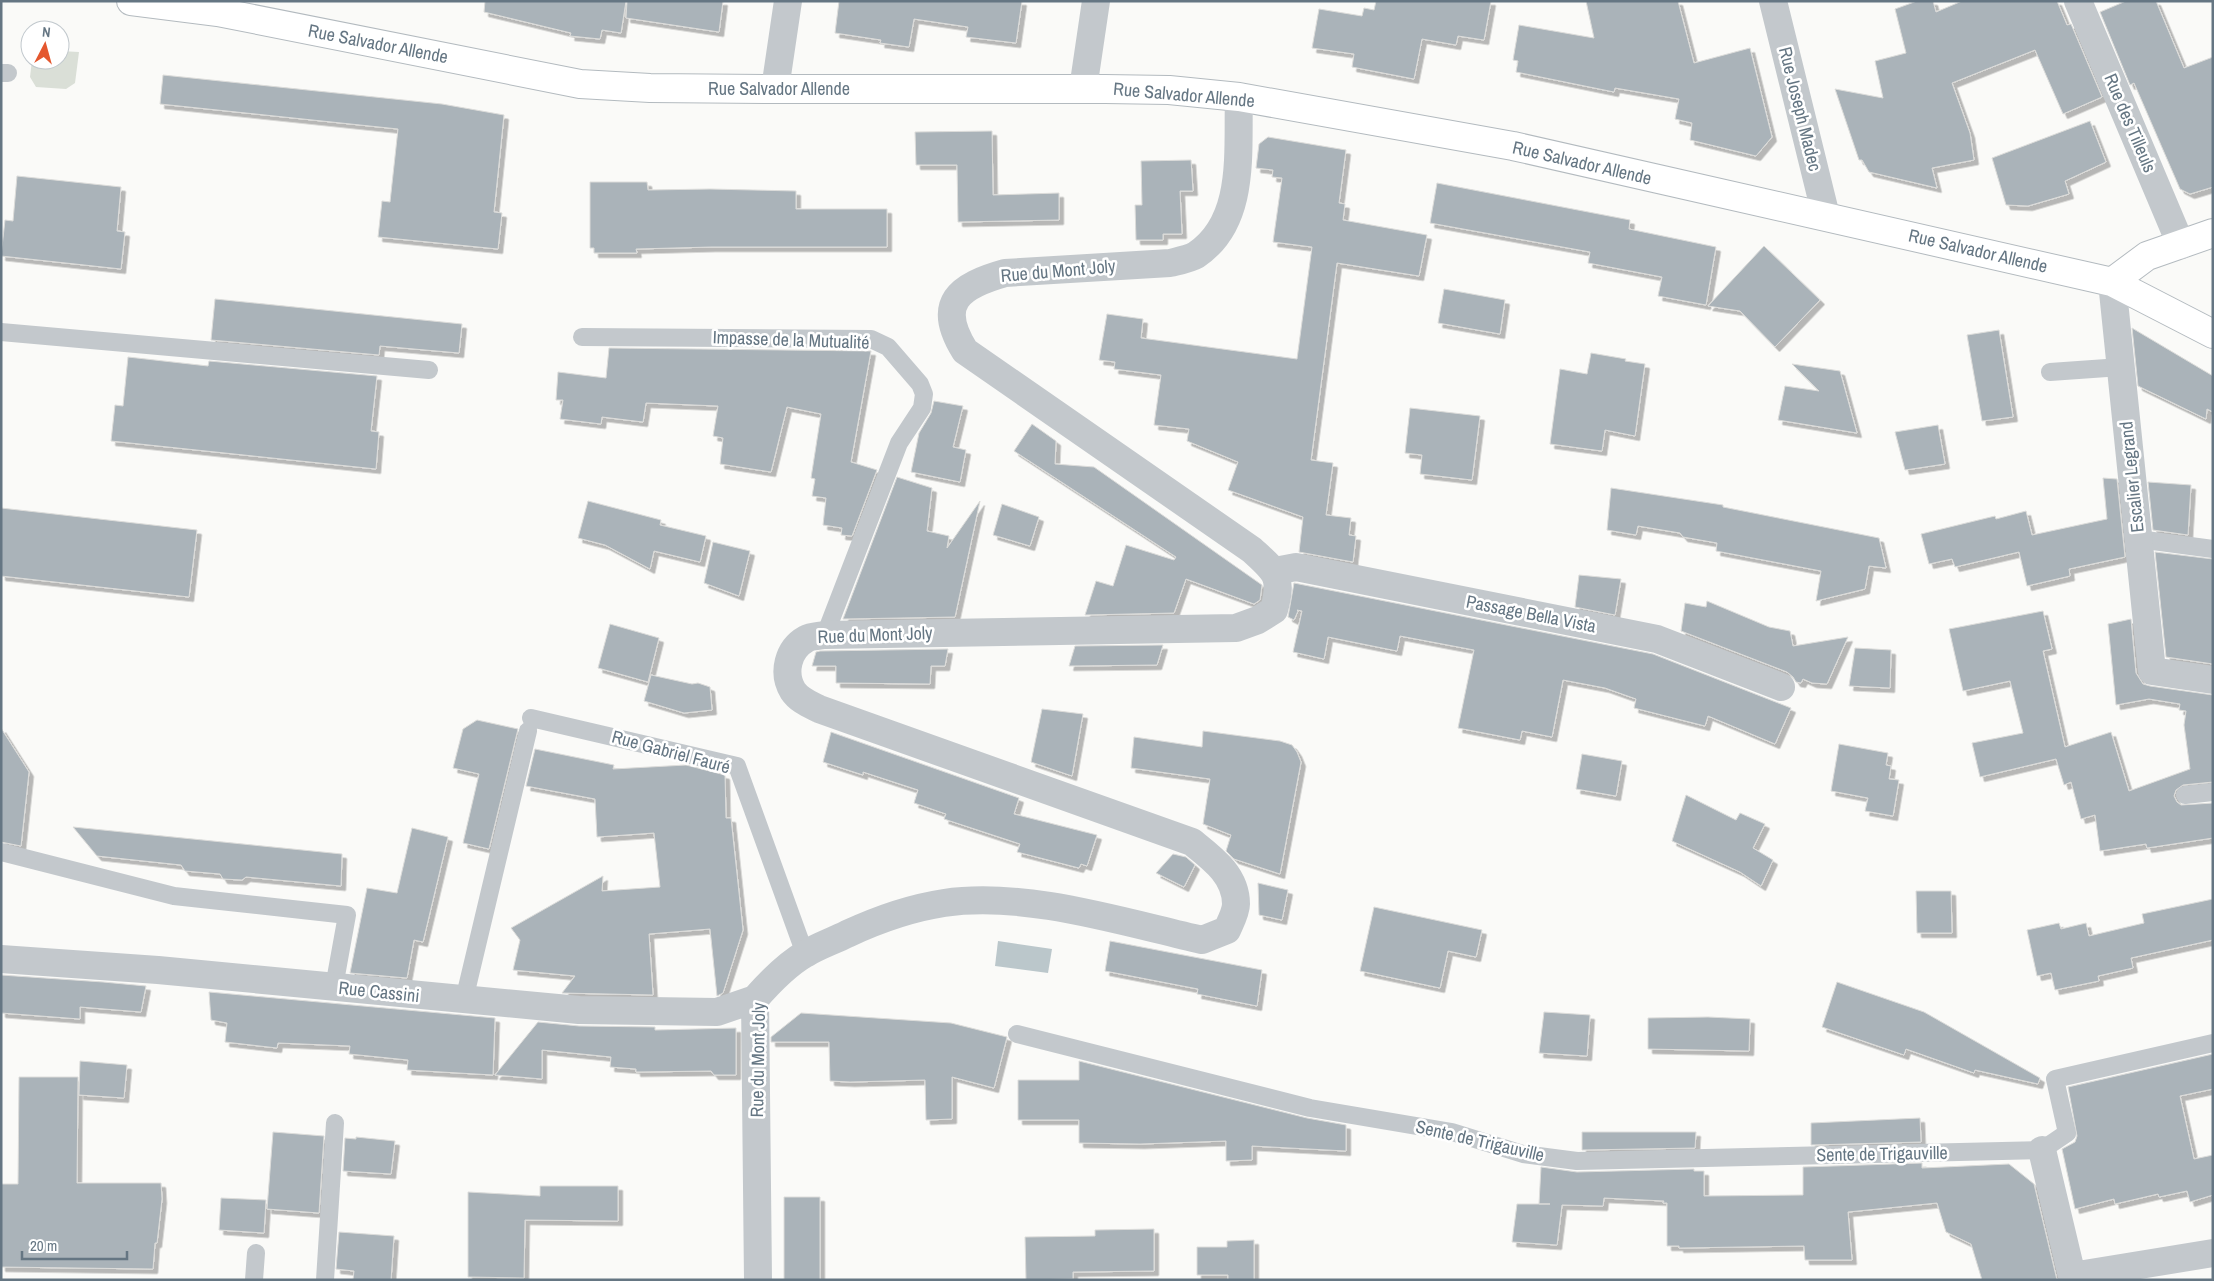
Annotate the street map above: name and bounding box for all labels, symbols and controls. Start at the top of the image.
street label: Rue Salvador Allende [306,18,450,69]
north arrow [20,20,70,70]
text: N [41,23,51,41]
street label: Rue Joseph Madec [1773,44,1828,174]
street label: Rue des Tilleuls [2098,69,2163,176]
street label: Rue Salvador Allende [708,76,850,101]
street label: Rue Salvador Allende [1112,76,1256,113]
street label: Rue Salvador Allende [1510,134,1654,191]
street label: Rue Salvador Allende [1906,222,2050,279]
street label: Rue du Mont Joly [1000,253,1117,288]
street label: Impasse de la Mutualité [712,324,870,355]
street label: Escalier Legrand [2113,420,2150,534]
street label: Passage Bella Vista [1464,589,1598,638]
street label: Rue du Mont Joly [817,620,933,649]
street label: Rue Gabriel Fauré [609,724,733,779]
street label: Rue Cassini [337,975,421,1008]
street label: Rue du Mont Joly [744,1002,771,1118]
street label: Sente de Trigauville [1413,1114,1547,1167]
street label: Sente de Trigauville [1816,1140,1948,1167]
scale bar [22,1228,128,1260]
text: 20 m [30,1235,57,1256]

